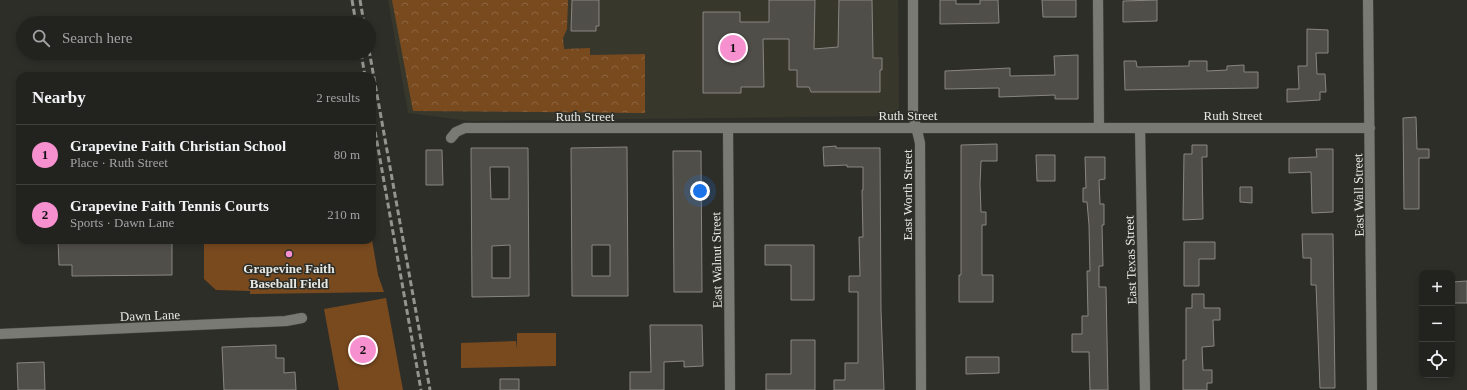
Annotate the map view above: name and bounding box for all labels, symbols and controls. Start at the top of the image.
search box [16,16,376,60]
icon: search [30,27,52,49]
text: Search here [62,30,132,46]
pin: 1 [720,33,746,63]
text: Nearby [32,88,86,107]
text: 2 results [316,90,360,105]
street label: Ruth Street [879,108,938,123]
street label: Ruth Street [1204,108,1263,123]
street label: Ruth Street [556,109,615,124]
text: Grapevine Faith Christian School [70,138,286,154]
text: 1 [42,147,48,162]
text: 80 m [334,147,360,162]
street label: East Worth Street [900,149,915,241]
street label: East Wall Street [1350,153,1367,237]
text: Place · Ruth Street [70,155,168,170]
your location [690,181,710,201]
text: Grapevine Faith Tennis Courts [70,198,269,214]
text: 2 [42,207,48,222]
text: 210 m [327,207,360,222]
street label: East Walnut Street [708,211,725,308]
text: Sports · Dawn Lane [70,215,174,230]
street label: East Texas Street [1121,215,1140,305]
marker: Grapevine Faith Baseball Field [284,249,294,259]
place label: Grapevine Faith Baseball Field [243,261,335,291]
map controls [1419,270,1455,378]
button: + [1419,270,1455,306]
button: − [1419,306,1455,342]
street label: Dawn Lane [120,307,181,324]
pin: 2 [350,335,376,365]
button: locate [1419,342,1455,378]

